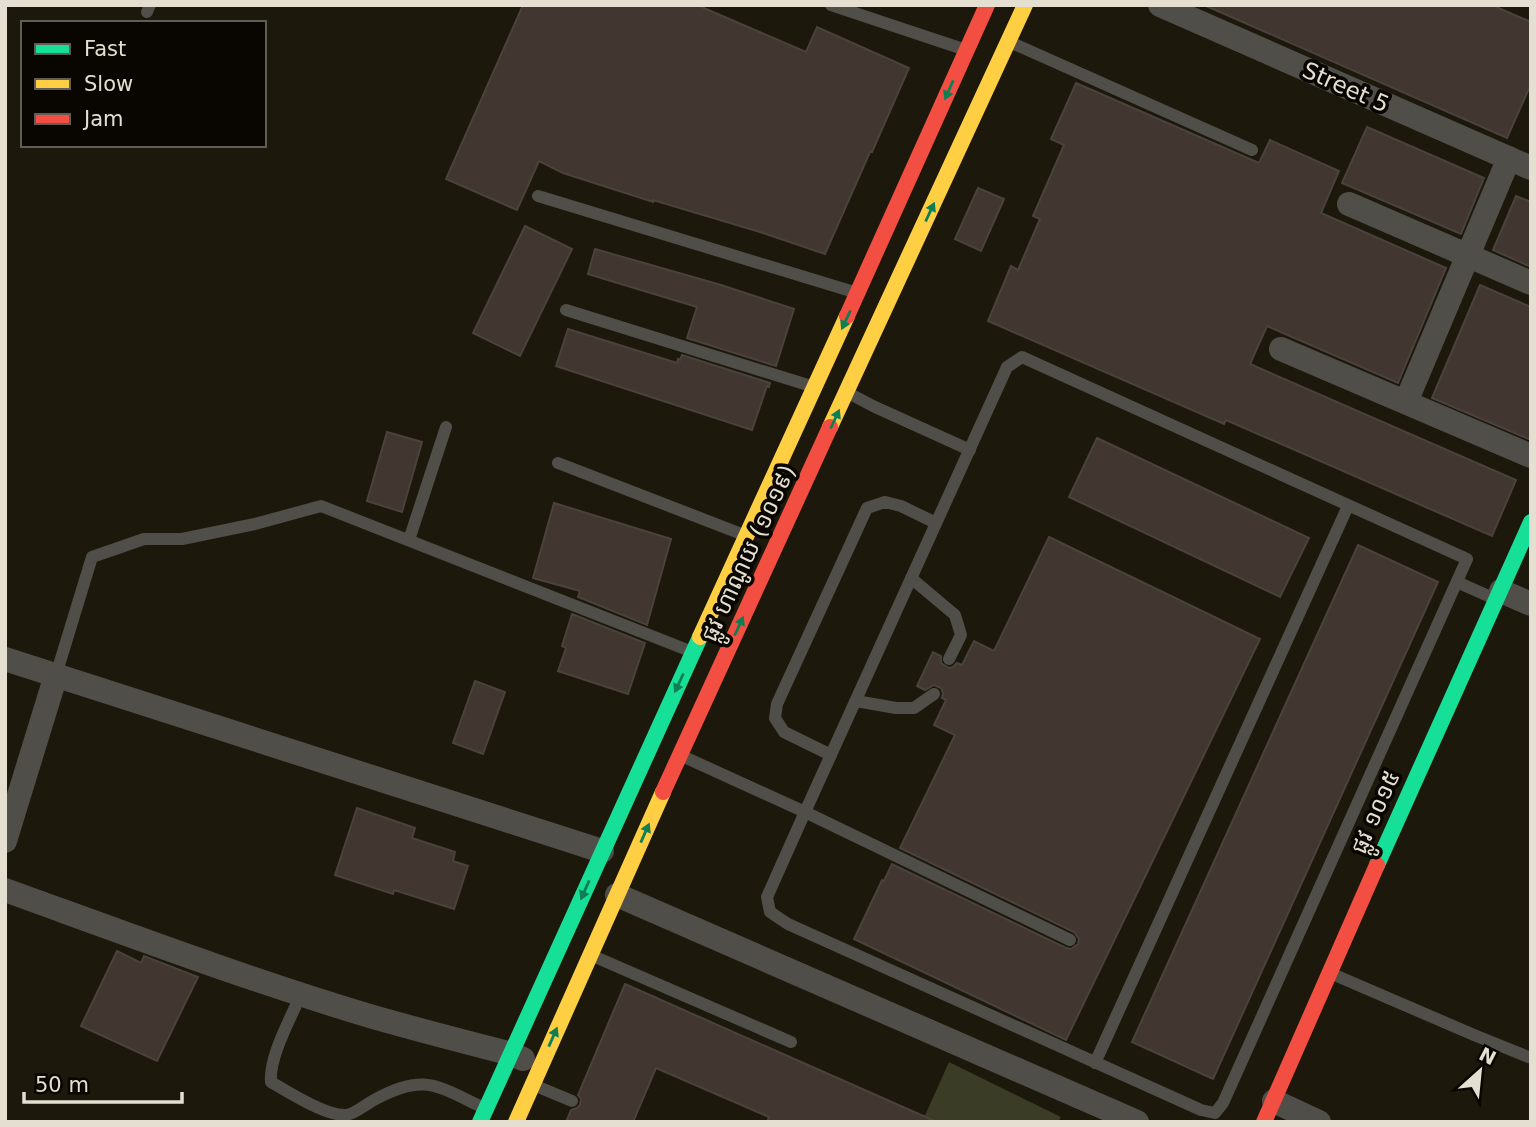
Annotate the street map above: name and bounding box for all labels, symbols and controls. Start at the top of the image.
legend [21,21,266,147]
text: Fast [84,37,126,61]
street label: Street 5 [1299,56,1393,118]
text: Slow [84,72,133,96]
one-way arrow [943,80,955,100]
text: Jam [82,107,124,131]
one-way arrow [925,202,936,223]
one-way arrow [840,310,851,330]
one-way arrow [829,409,841,429]
street label: ផ្លូវ ហាណូយ (១០១៩) [696,461,808,649]
one-way arrow [733,616,745,636]
one-way arrow [673,672,684,693]
street label: ផ្លូវ ១០១៥ [1345,767,1413,861]
one-way arrow [640,822,651,843]
one-way arrow [579,879,590,900]
one-way arrow [548,1026,559,1047]
north arrow [1445,1036,1515,1106]
text: N [1476,1042,1500,1069]
scale bar [24,1060,182,1104]
text: 50 m [35,1073,89,1097]

